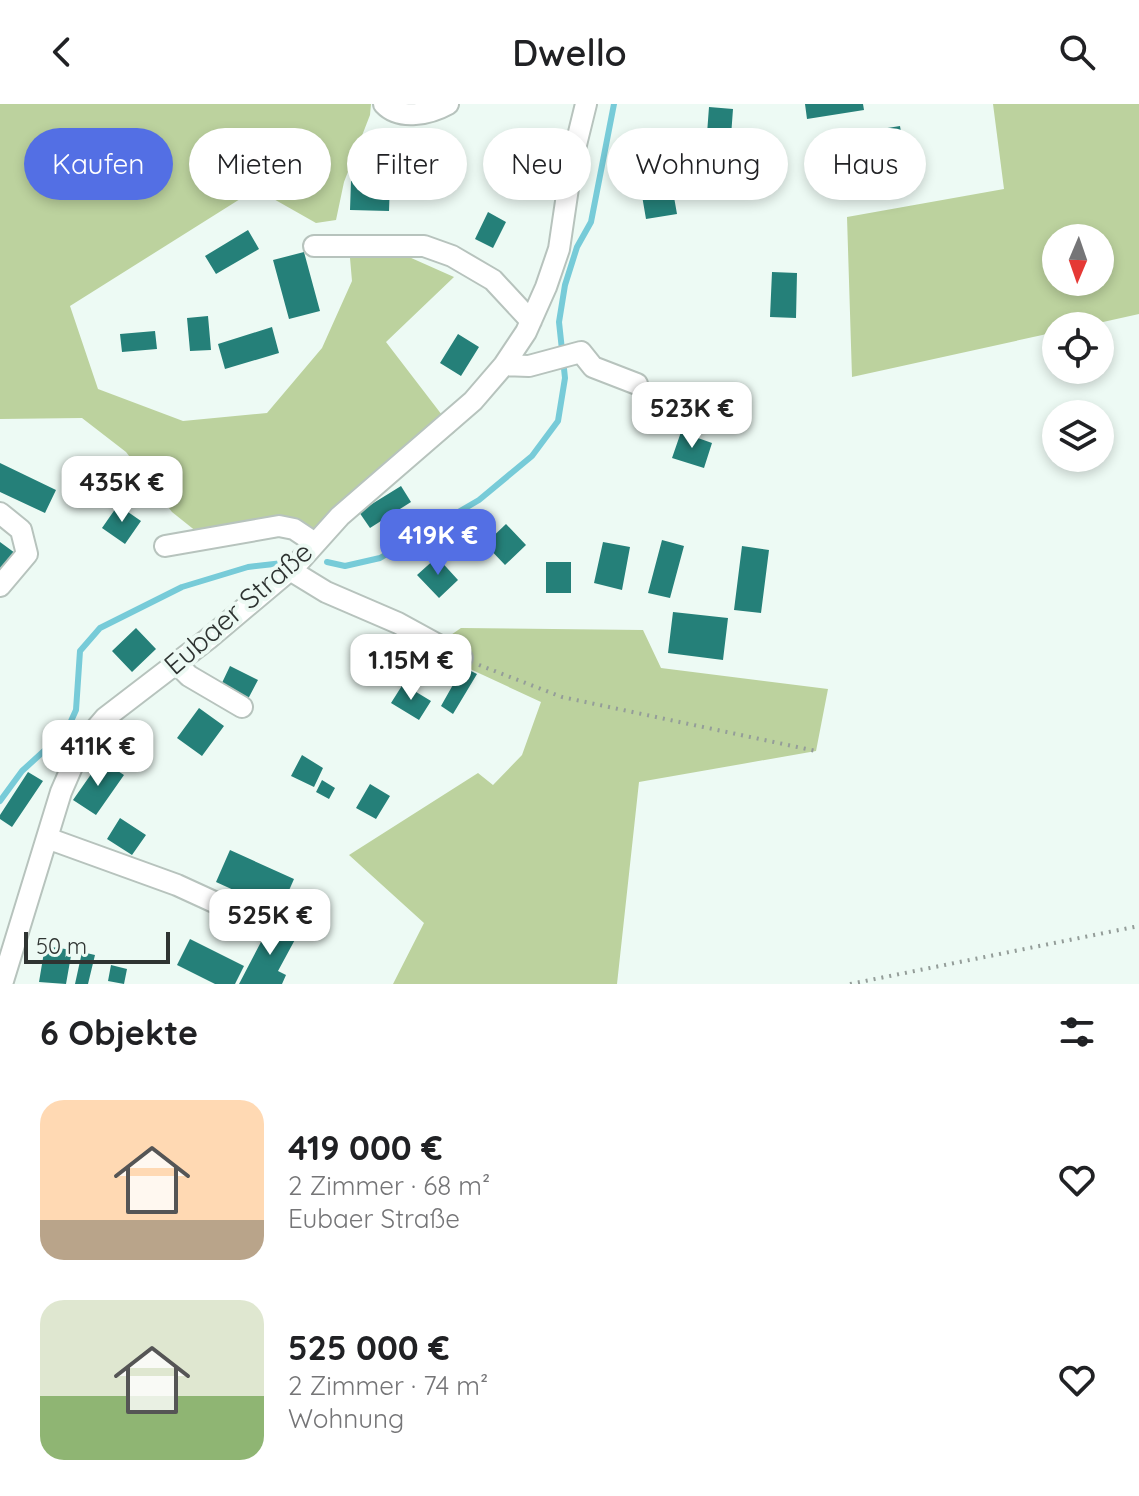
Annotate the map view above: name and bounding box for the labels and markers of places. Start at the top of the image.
pin: 523K € [627,382,757,450]
pin: 435K € [57,456,187,524]
pin: 419K € [373,509,503,577]
pin: 1.15M € [337,634,485,702]
pin: 411K € [33,720,163,788]
pin: 525K € [205,889,335,957]

